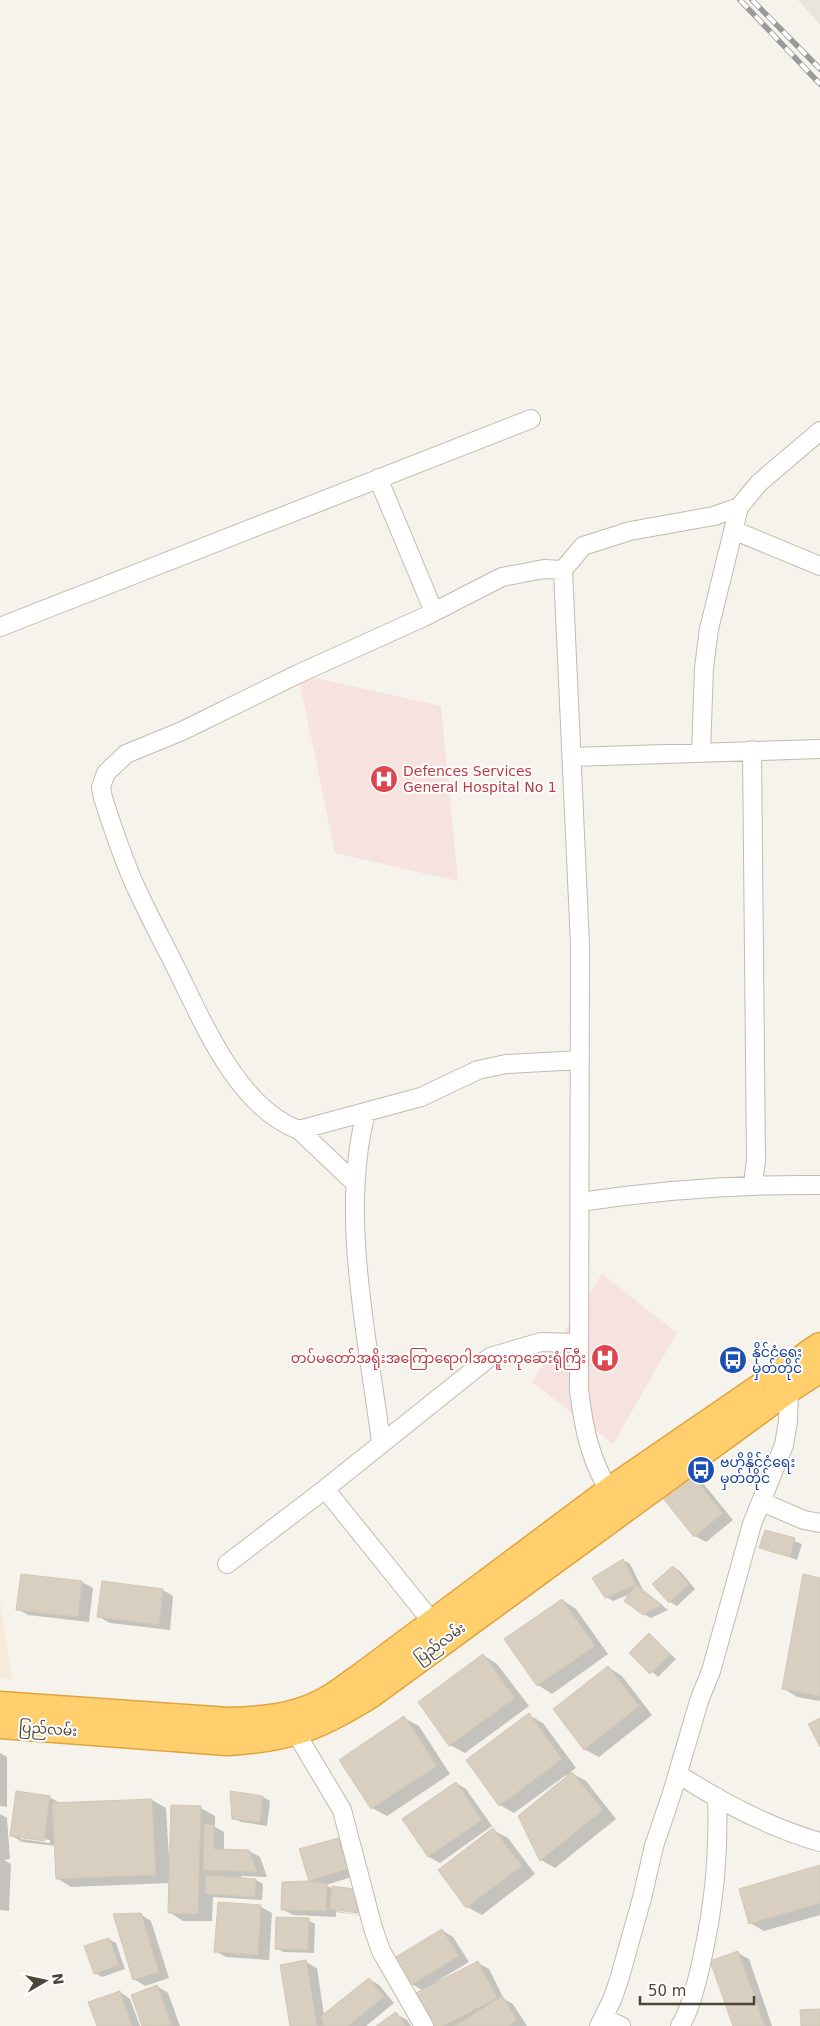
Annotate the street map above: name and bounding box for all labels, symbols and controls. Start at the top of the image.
place label: Defences Services General Hospital No 1 [403,763,557,795]
hospital icon: Defences Services General Hospital No 1 [369,764,399,794]
place label: နိုင်ငံရေး မှတ်တိုင် [752,1342,802,1380]
hospital icon: တပ်မတော်အရိုးအကြောရောဂါအထူးကုဆေးရုံကြီး [590,1343,620,1373]
bus stop icon: နိုင်ငံရေး မှတ်တိုင် [718,1345,748,1375]
place label: တပ်မတော်အရိုးအကြောရောဂါအထူးကုဆေးရုံကြီး [291,1348,586,1370]
place label: ဗဟိုနိုင်ငံရေး မှတ်တိုင် [720,1452,795,1490]
bus stop icon: ဗဟိုနိုင်ငံရေး မှတ်တိုင် [686,1455,716,1485]
street label: ပြည်လမ်း [411,1618,471,1670]
street label: ပြည်လမ်း [18,1717,78,1743]
north arrow [20,1956,70,2006]
text: N [49,1972,67,1986]
scale bar [640,1974,754,2006]
text: 50 m [648,1982,686,2000]

